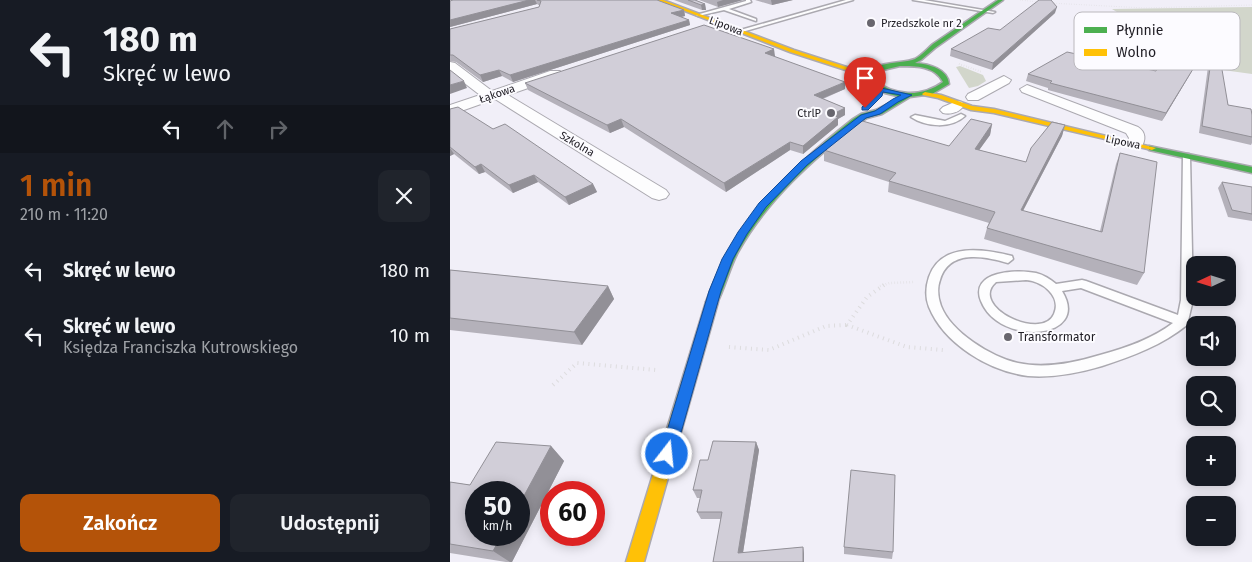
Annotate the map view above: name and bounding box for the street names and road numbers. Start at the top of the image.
street label: Lipowa [707,14,745,38]
street label: Łąkowa [477,82,517,106]
street label: Szkolna [557,129,597,159]
street label: Lipowa [1104,132,1142,152]

